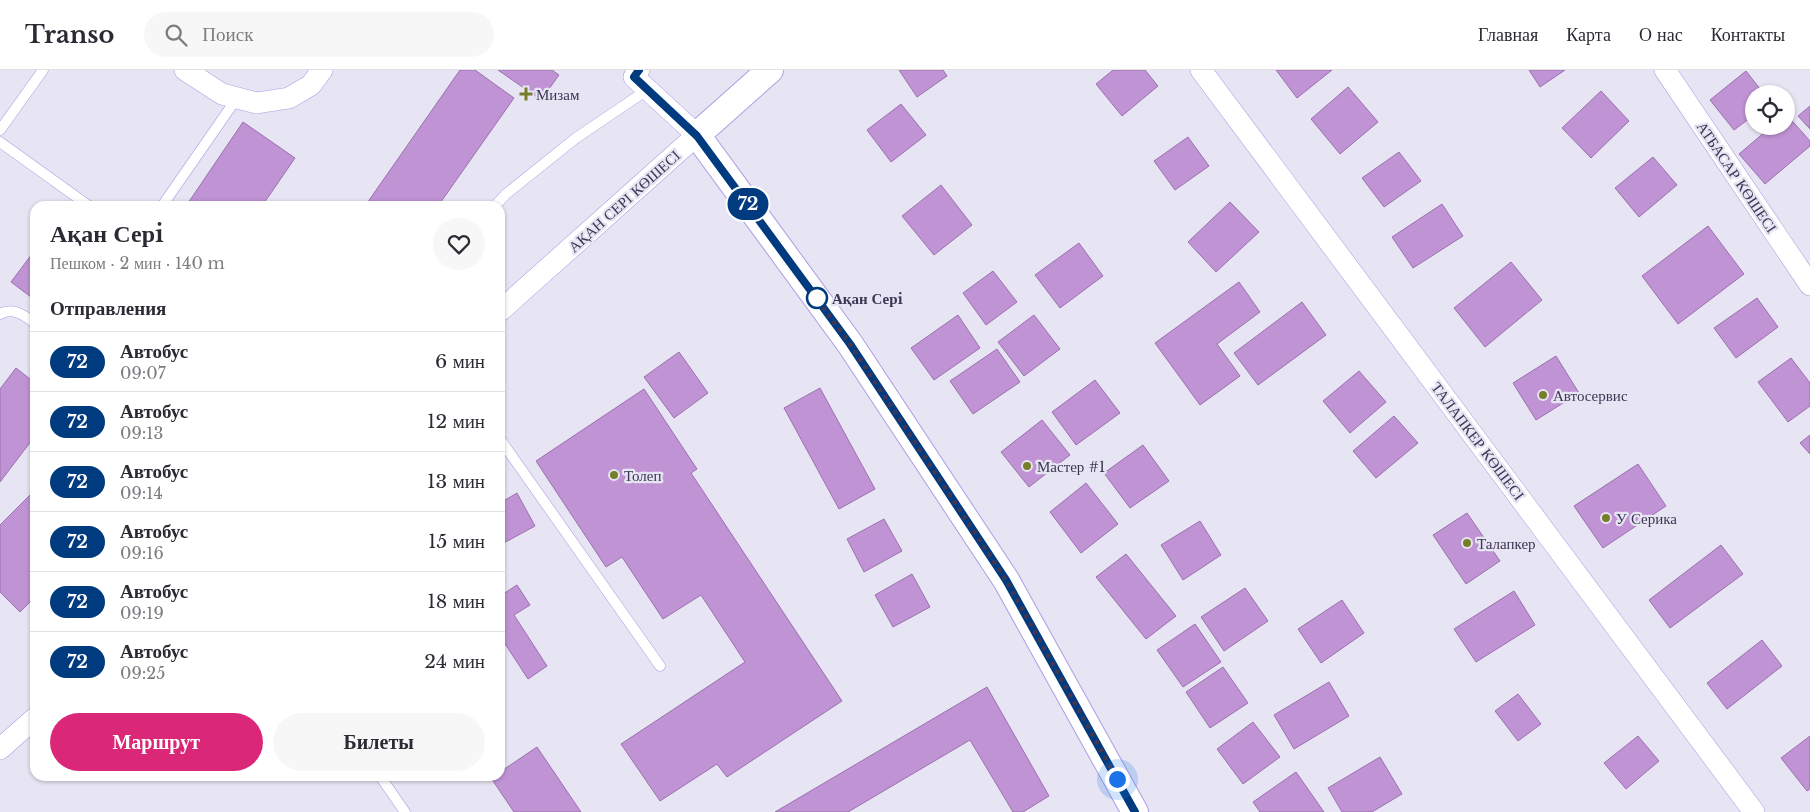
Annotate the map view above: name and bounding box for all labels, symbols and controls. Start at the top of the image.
search box [144,12,494,57]
text: Transo [25,20,114,49]
icon: search [162,21,190,49]
text: Поиск [202,23,253,46]
text: Главная [1478,24,1538,46]
text: Карта [1566,24,1611,46]
text: О нас [1639,24,1683,46]
text: Контакты [1711,24,1785,46]
place label: Мизам [536,85,580,104]
map controls [1745,85,1795,135]
button: locate [1745,85,1795,135]
marker: Мизам [520,88,532,100]
street label: АТБАСАР КӨШЕСІ [1693,118,1781,236]
street label: АҚАН СЕРІ КӨШЕСІ [564,146,684,256]
line badge: 72 [726,188,770,220]
text: 72 [737,193,759,215]
button: heart [433,218,485,270]
text: Ақан Серi [50,219,164,248]
text: Пешком · 2 мин · 140 m [50,253,225,273]
marker: Ақан Серi [806,287,828,309]
place label: Ақан Серi [832,289,904,308]
text: Отправления [50,297,166,320]
text: Автобус [120,340,188,363]
text: 6 мин [435,350,485,373]
text: 72 [67,351,88,373]
text: 09:07 [120,363,166,383]
street label: ТАЛАПКЕР КӨШЕСІ [1427,378,1529,504]
place label: Автосервис [1553,386,1628,405]
marker: Автосервис [1537,389,1549,401]
text: Автобус [120,400,188,423]
text: 12 мин [427,410,485,433]
text: 72 [67,411,88,433]
text: 09:13 [120,423,163,443]
place label: Мастер #1 [1037,457,1105,476]
text: Автобус [120,460,188,483]
marker: Мастер #1 [1021,460,1033,472]
place label: Толеп [624,466,662,485]
marker: Толеп [608,469,620,481]
text: 13 мин [427,470,485,493]
text: 72 [67,471,88,493]
text: 09:14 [120,483,163,503]
place label: У Серика [1616,509,1677,528]
marker: У Серика [1600,512,1612,524]
text: Автобус [120,520,188,543]
text: 15 мин [428,530,485,553]
text: 72 [67,531,88,553]
place label: Талапкер [1477,534,1536,553]
marker: Талапкер [1461,537,1473,549]
text: 09:16 [120,543,164,563]
text: Автобус [120,580,188,603]
text: 18 мин [427,590,485,613]
text: 72 [67,591,88,613]
text: 09:19 [120,603,164,623]
text: Автобус [120,640,188,663]
text: 24 мин [424,650,485,673]
text: 72 [67,651,88,673]
text: 09:25 [120,663,165,683]
button: Маршрут [50,713,263,771]
button: Билеты [273,713,485,771]
your location [1105,767,1130,792]

